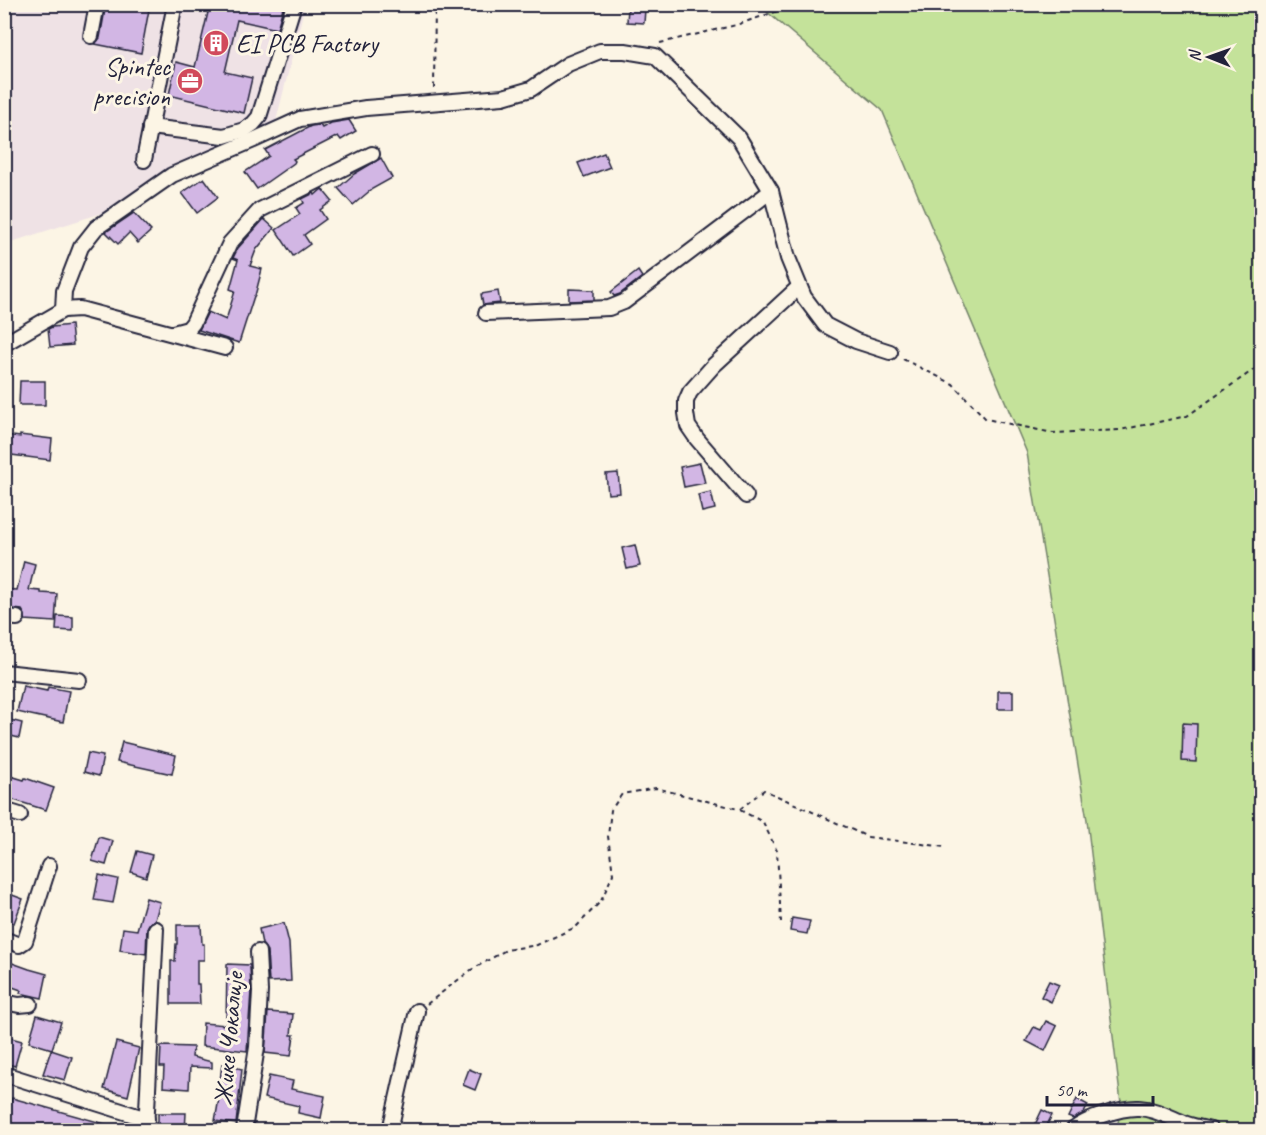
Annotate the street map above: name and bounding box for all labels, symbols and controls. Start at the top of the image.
place label: EI PCB Factory [236,27,380,60]
north arrow [1179,27,1239,87]
building icon: EI PCB Factory [201,28,231,58]
text: N [1185,49,1205,62]
place label: Spintec precision [93,50,172,113]
office icon: Spintec precision [175,66,205,96]
street label: Жике Чокалије [206,968,251,1107]
scale bar [1047,1069,1154,1107]
text: 50 m [1056,1079,1089,1101]

